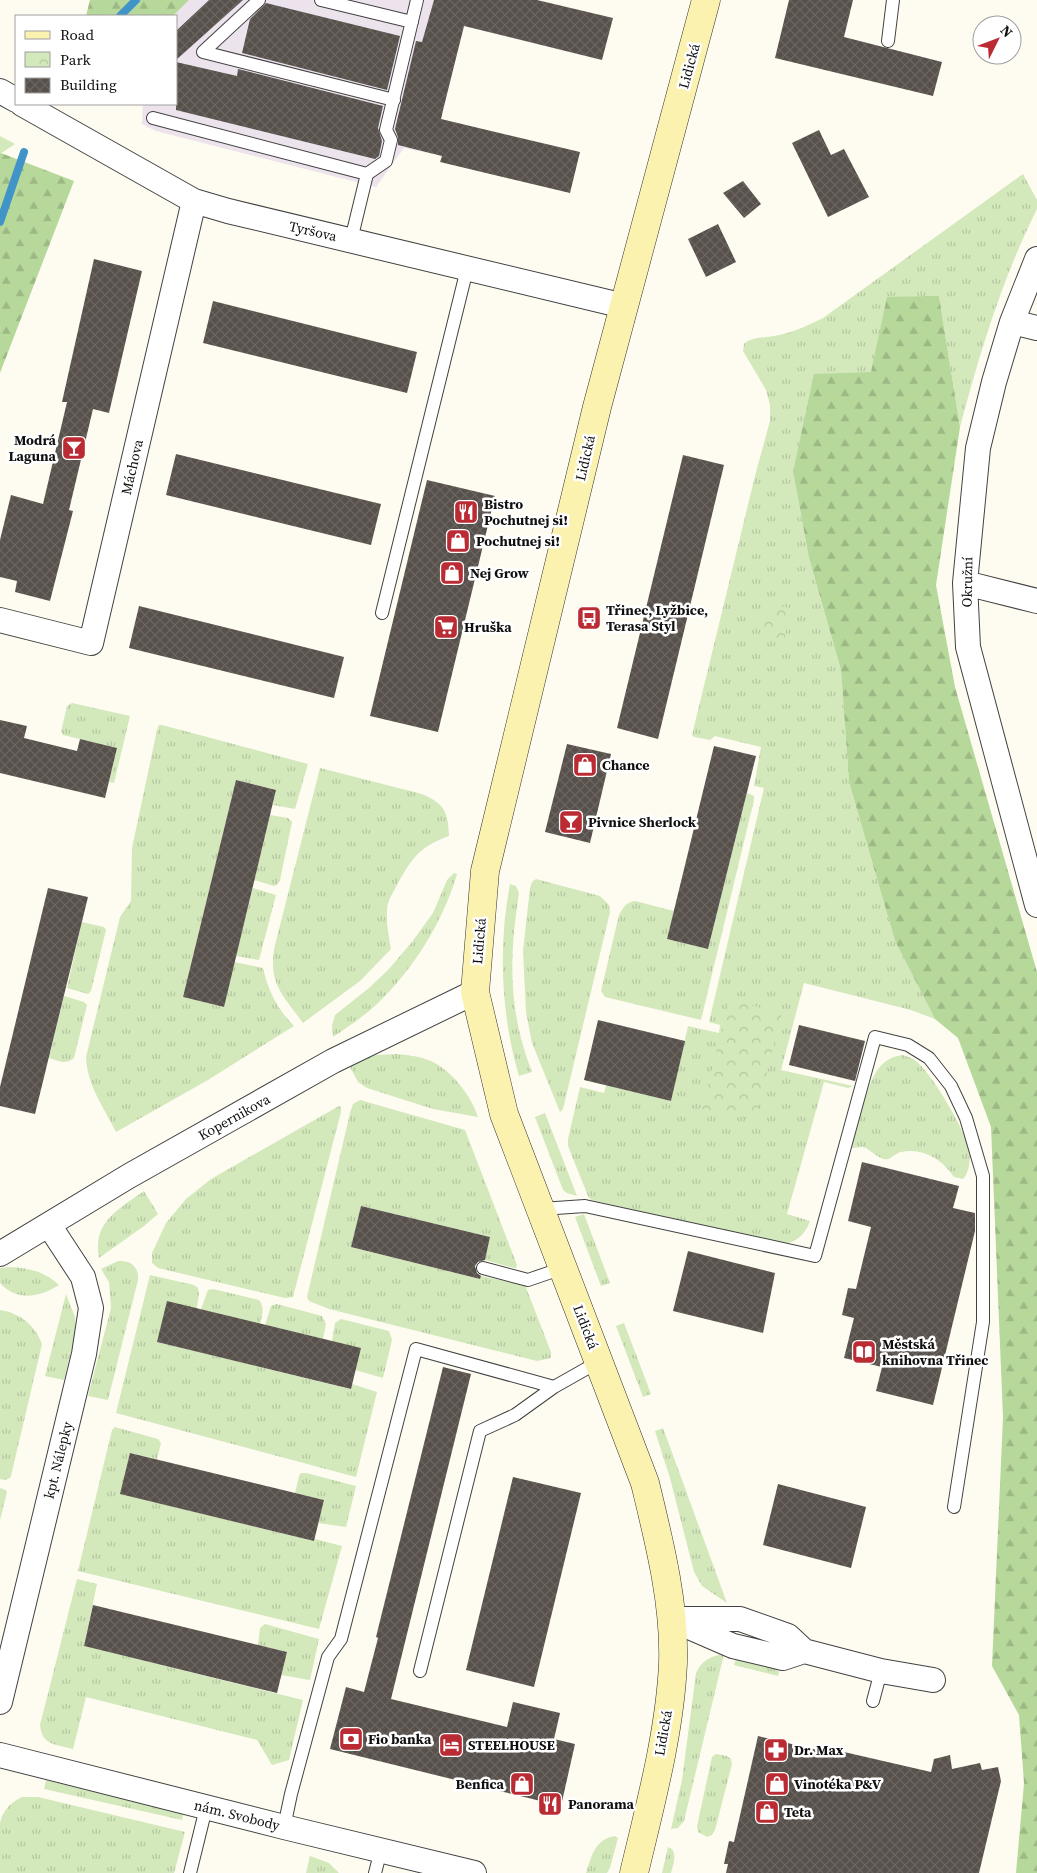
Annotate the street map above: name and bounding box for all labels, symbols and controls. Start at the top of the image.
legend [15,15,178,105]
north arrow [972,15,1022,65]
text: N [996,21,1018,42]
text: Road [60,24,94,45]
street label: Lidická [673,40,705,91]
text: Park [60,49,92,70]
text: Building [60,74,117,95]
street label: Tyršova [287,216,340,246]
place label: Modrá Laguna [8,430,57,466]
street label: Lidická [570,432,600,483]
bar icon: Modrá Laguna [61,435,87,461]
street label: Máchova [116,437,148,497]
place label: Bistro Pochutnej si! [484,494,568,530]
restaurant icon: Bistro Pochutnej si! [453,499,479,525]
shop icon: Pochutnej si! [445,528,471,554]
place label: Pochutnej si! [476,531,560,551]
street label: Okružní [957,556,977,608]
shop icon: Nej Grow [439,560,465,586]
place label: Nej Grow [470,563,529,583]
place label: Třinec, Lyžbice, Terasa Styl [606,600,708,636]
bus stop icon: Třinec, Lyžbice, Terasa Styl [576,605,602,631]
supermarket icon: Hruška [433,614,459,640]
place label: Hruška [464,617,512,637]
shop icon: Chance [572,752,598,778]
place label: Chance [602,755,650,775]
bar icon: Pivnice Sherlock [558,809,584,835]
place label: Pivnice Sherlock [588,812,697,832]
street label: Lidická [467,916,491,965]
street label: Kopernikova [194,1089,274,1145]
street label: Lidická [568,1302,604,1353]
place label: Městská knihovna Třinec [882,1334,989,1370]
library icon: Městská knihovna Třinec [851,1339,877,1365]
street label: kpt. Nálepky [39,1419,77,1501]
street label: Lidická [649,1708,677,1757]
bank icon: Fio banka [338,1726,364,1752]
place label: Fio banka [368,1729,432,1749]
hotel icon: STEELHOUSE [438,1732,464,1758]
place label: STEELHOUSE [468,1735,555,1755]
pharmacy icon: Dr. Max [763,1737,789,1763]
place label: Dr. Max [794,1740,844,1760]
shop icon: Benfica [509,1771,535,1797]
shop icon: Vinotéka P&V [764,1771,790,1797]
place label: Benfica [456,1774,505,1794]
place label: Vinotéka P&V [794,1774,882,1794]
restaurant icon: Panorama [537,1791,563,1817]
place label: Panorama [568,1794,634,1814]
street label: nám. Svobody [192,1795,283,1835]
shop icon: Teta [754,1799,780,1825]
place label: Teta [784,1802,812,1822]

